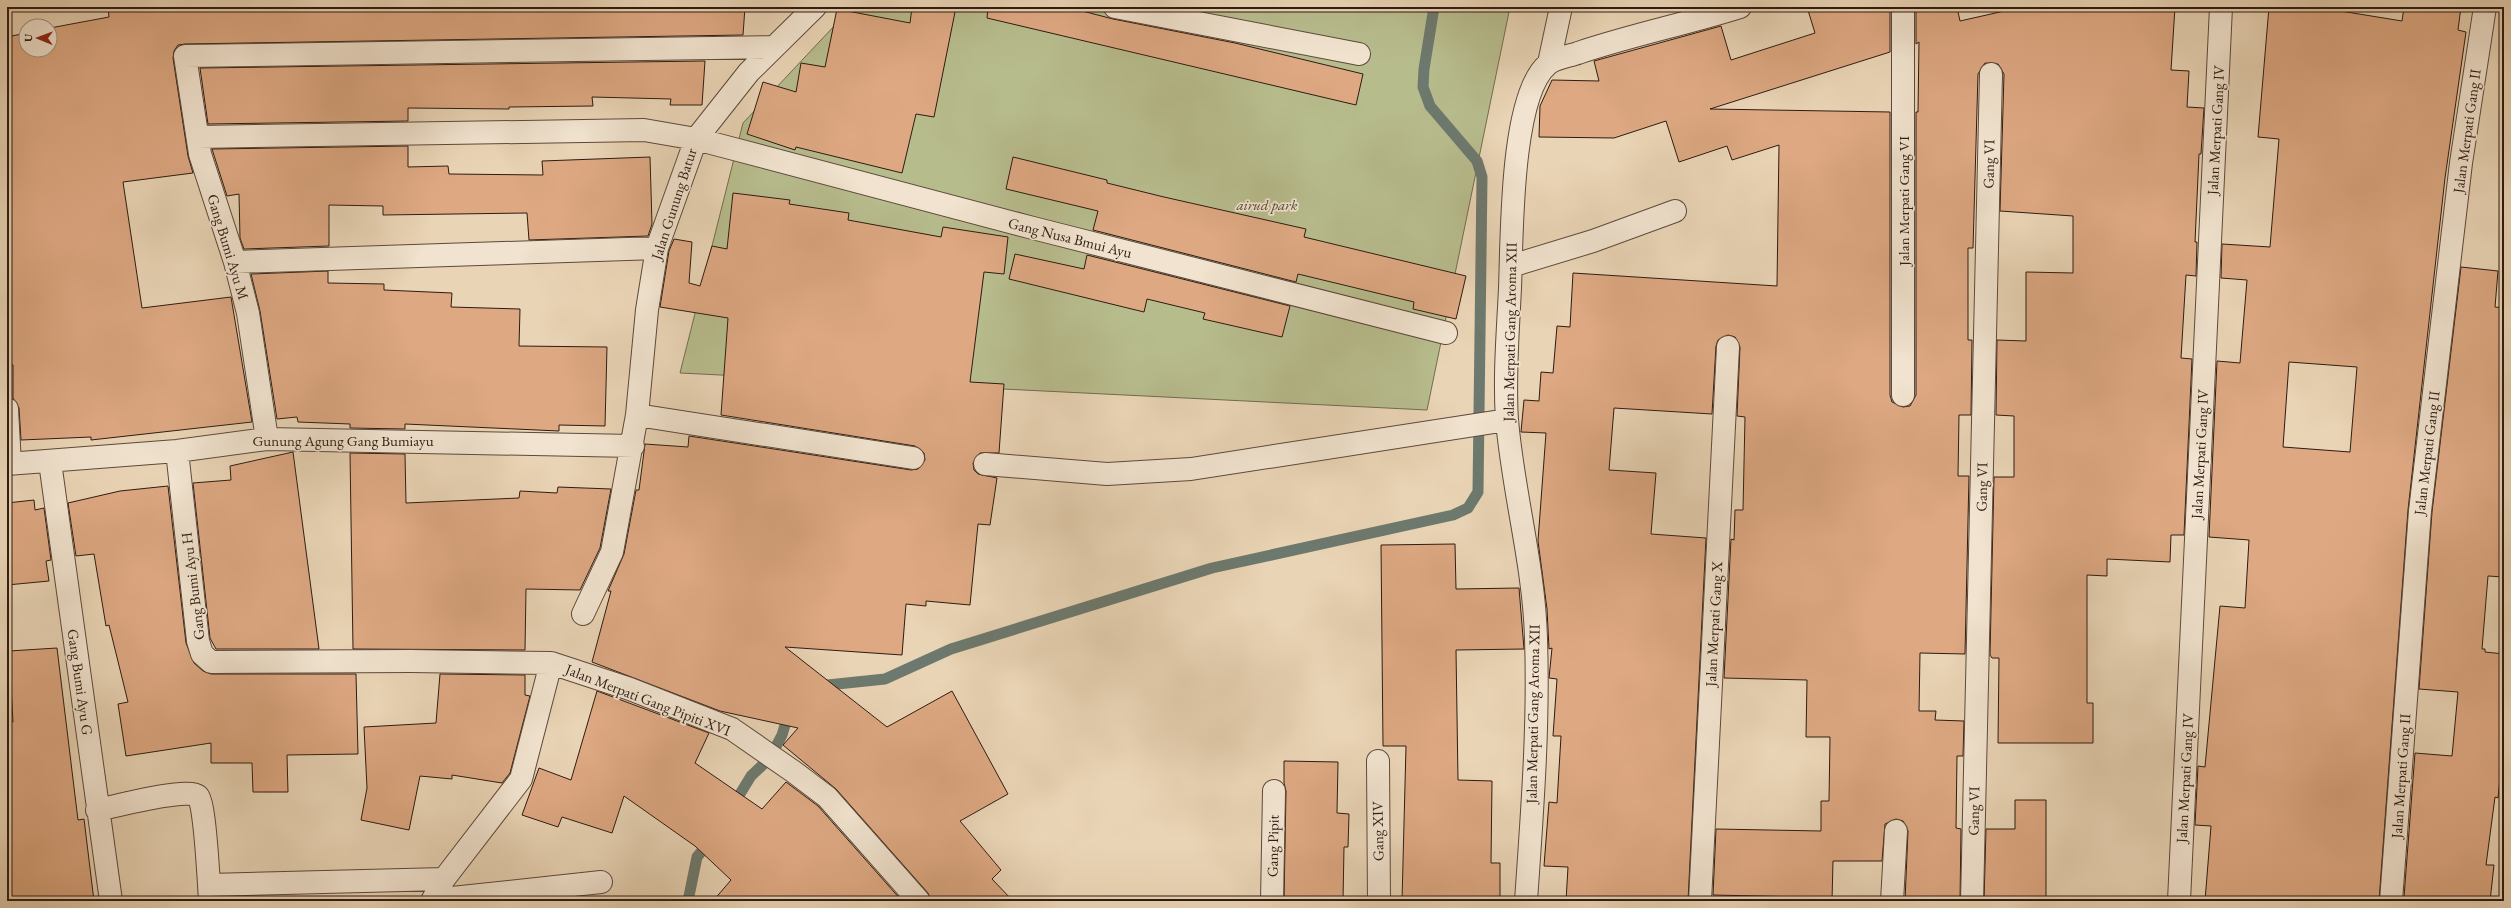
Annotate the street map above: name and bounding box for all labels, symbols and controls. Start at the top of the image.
north arrow [18,18,58,58]
text: U [21,33,35,42]
street label: Jalan Merpati Gang IV [2203,64,2228,197]
street label: Jalan Merpati Gang II [2448,68,2485,196]
street label: Jalan Merpati Gang VI [1894,136,1913,268]
street label: Gang VI [1979,139,1998,189]
street label: Jalan Gunung Batur [646,146,701,264]
street label: Gang Bumi Ayu M [203,192,254,302]
park label: airud park [1235,195,1298,214]
street label: Gang Nusa Bmui Ayu [1006,213,1134,262]
street label: Jalan Merpati Gang Aroma XII [1498,242,1521,424]
street label: Jalan Merpati Gang IV [2187,388,2212,521]
street label: Jalan Merpati Gang II [2409,390,2444,518]
street label: Gunung Agung Gang Bumiayu [252,431,434,450]
street label: Gang VI [1972,462,1991,512]
street label: Gang Bumi Ayu H [176,531,209,641]
street label: Jalan Merpati Gang X [1701,560,1726,689]
street label: Jalan Merpati Gang Aroma XII [1521,624,1544,806]
street label: Gang Bumi Ayu G [64,628,97,736]
street label: Jalan Merpati Gang Pipiti XVI [561,659,733,740]
street label: Jalan Merpati Gang IV [2172,712,2197,845]
street label: Jalan Merpati Gang II [2387,713,2414,841]
street label: Gang VI [1964,786,1983,836]
street label: Gang XIV [1367,800,1388,861]
street label: Gang Pipit [1262,814,1283,877]

